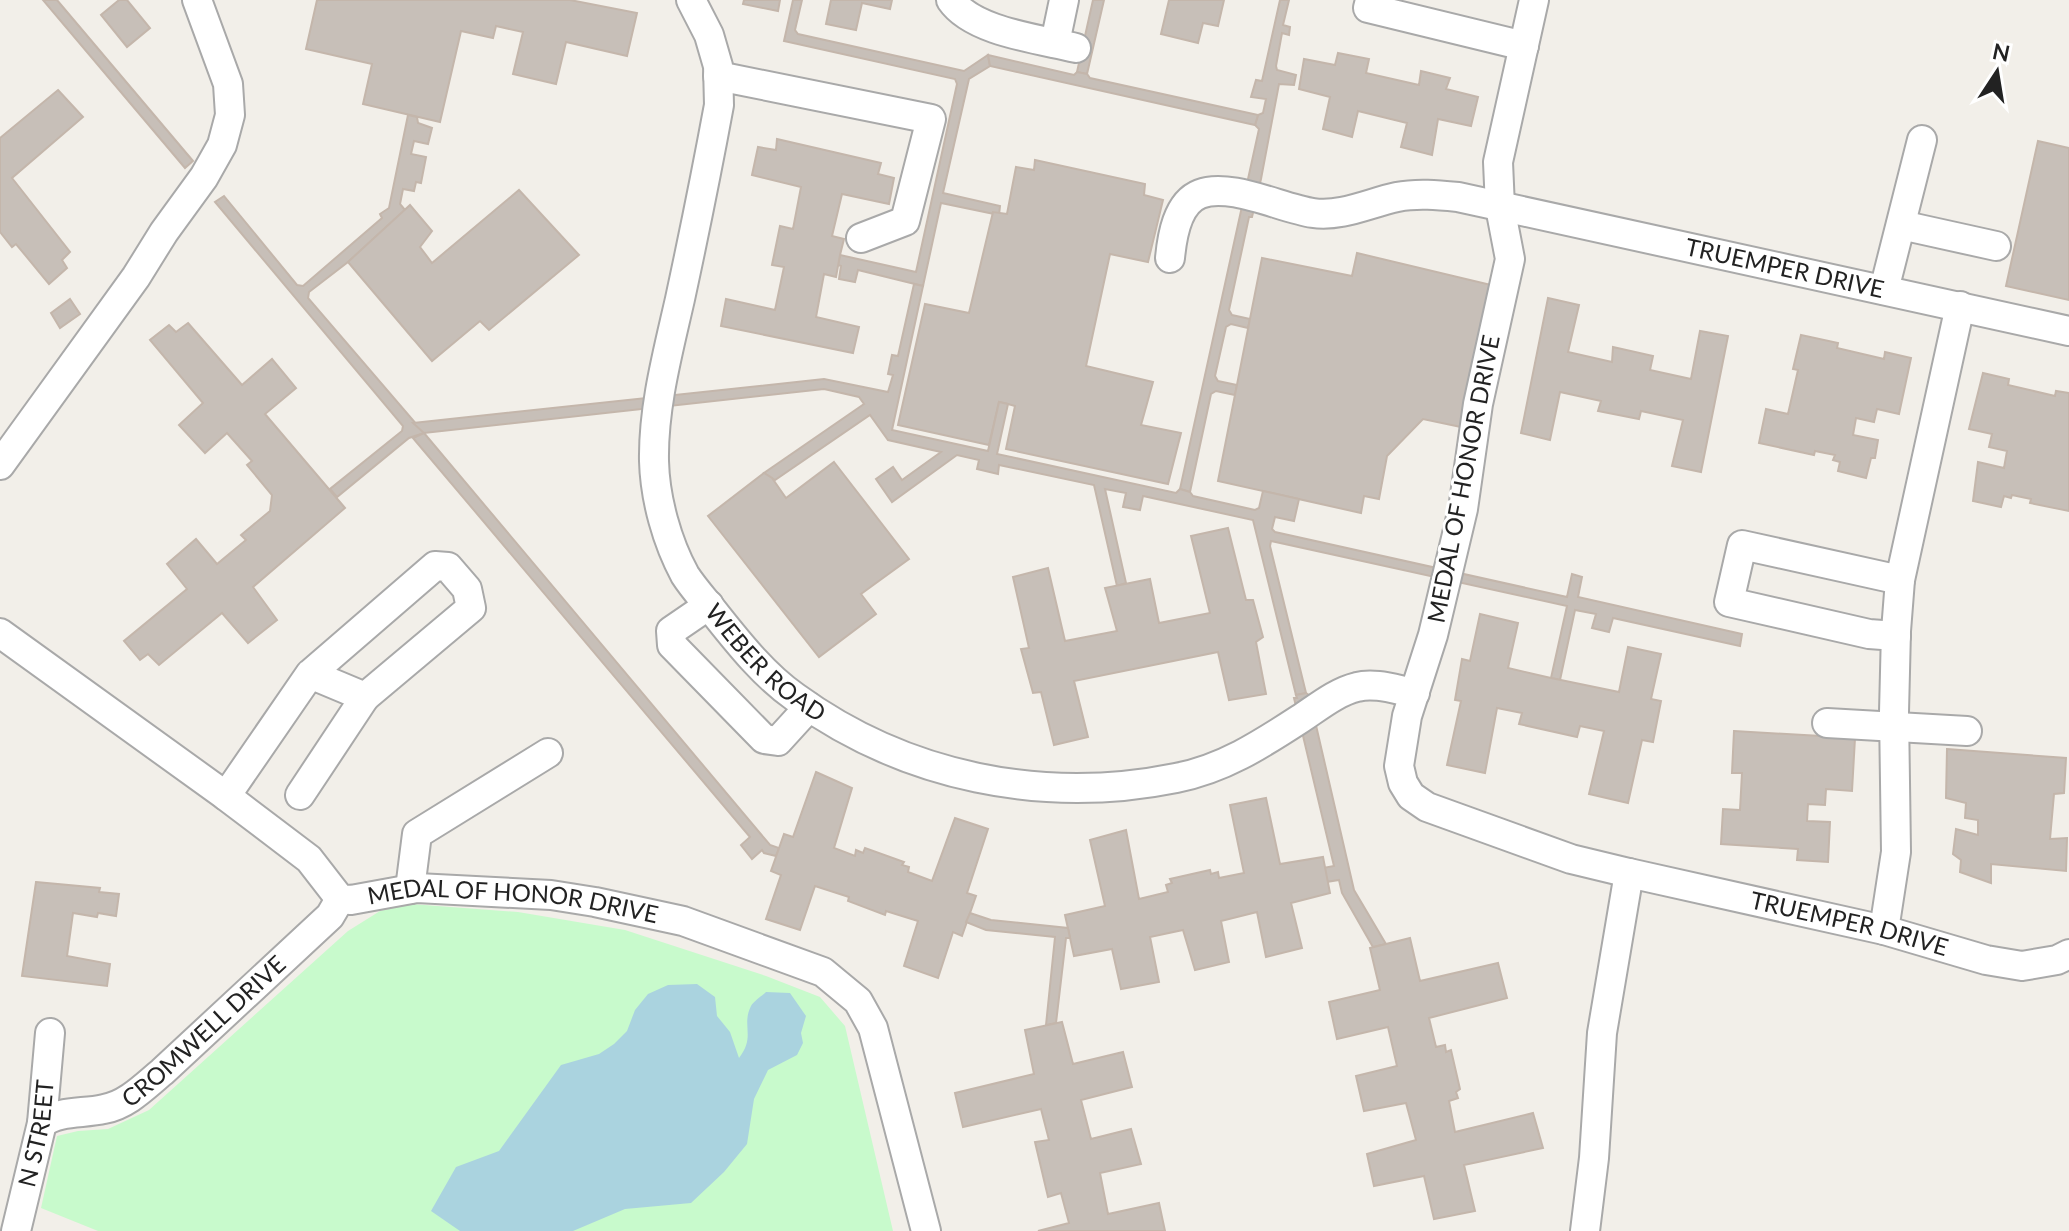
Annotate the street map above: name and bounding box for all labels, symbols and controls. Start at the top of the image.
north arrow [1957,32,2037,112]
text: N [1990,37,2012,67]
street label: TRUEMPER DRIVE [1683,231,1887,303]
street label: MEDAL OF HONOR DRIVE [1420,332,1505,625]
street label: WEBER ROAD [700,597,832,727]
street label: MEDAL OF HONOR DRIVE [365,872,661,928]
street label: TRUEMPER DRIVE [1748,885,1952,961]
street label: CROMWELL DRIVE [116,949,291,1112]
street label: N STREET [11,1078,59,1190]

